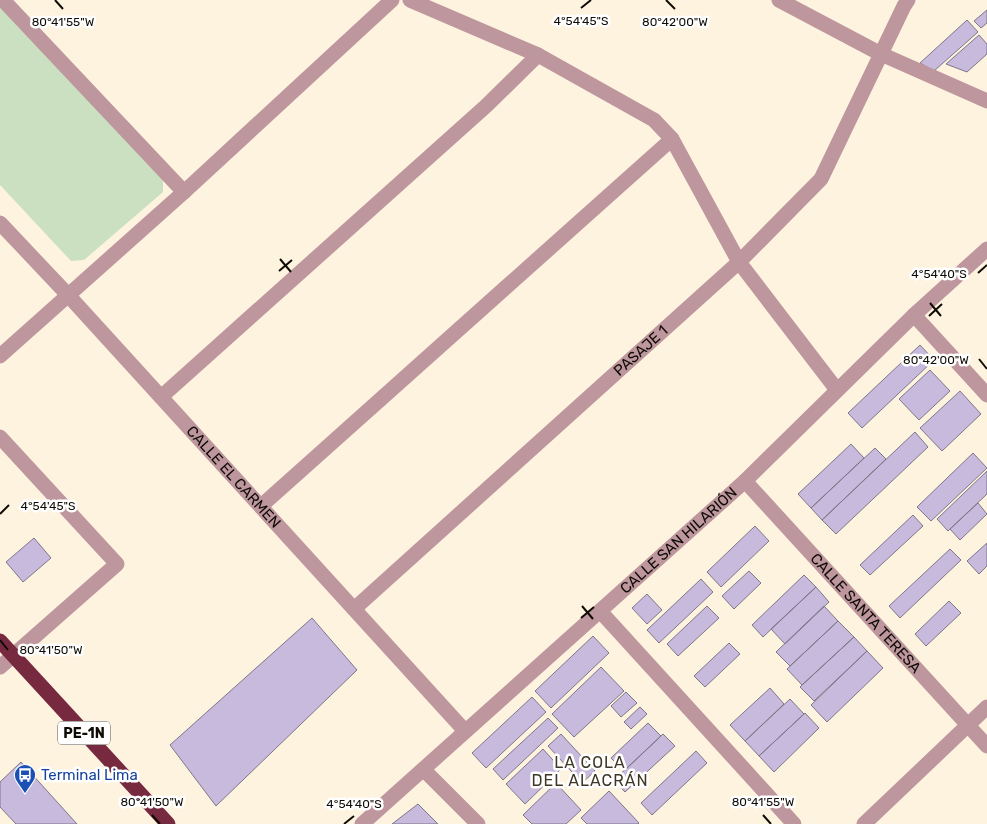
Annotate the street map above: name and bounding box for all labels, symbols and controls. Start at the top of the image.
text: 4°54'45"S [554,14,608,28]
text: 80°41'55"W [32,15,95,29]
text: 80°42'00"W [642,15,708,29]
text: 4°54'40"S [911,267,967,281]
street label: PASAJE 1 [610,322,672,380]
text: 80°42'00"W [903,353,969,367]
street label: CALLE EL CARMEN [183,422,285,532]
street label: CALLE SAN HILARIÓN [616,483,741,598]
text: 4°54'45"S [21,499,75,513]
street label: CALLE SANTA TERESA [807,550,925,677]
text: 80°41'50"W [19,643,83,657]
road number: PE-1N [58,721,110,744]
district label: LA COLA DEL ALACRÁN [531,753,649,790]
bus stop icon: Terminal Lima [13,763,37,794]
place label: Terminal Lima [41,766,138,784]
text: 80°41'50"W [120,795,184,809]
text: 80°41'55"W [732,795,795,809]
text: 4°54'40"S [326,797,382,811]

